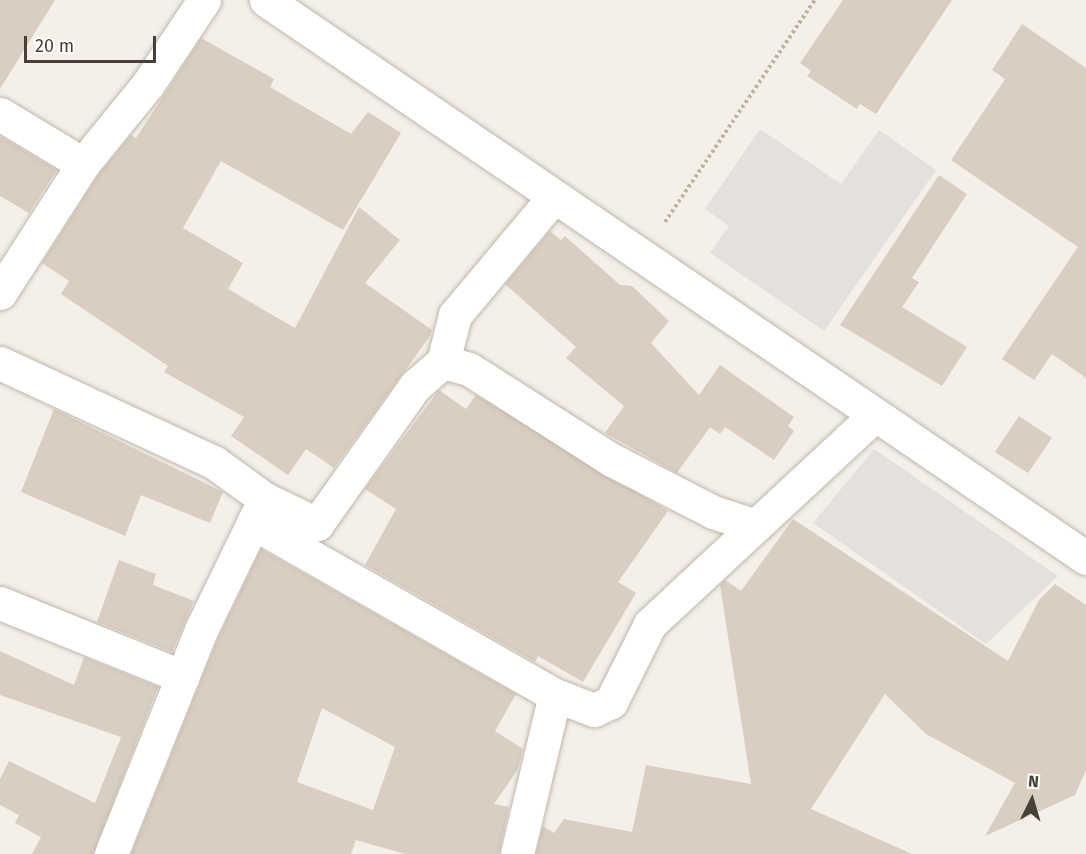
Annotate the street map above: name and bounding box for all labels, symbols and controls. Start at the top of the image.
scale bar [27,24,159,62]
text: 20 m [35,35,74,57]
north arrow [1002,770,1062,830]
text: N [1027,772,1040,791]

